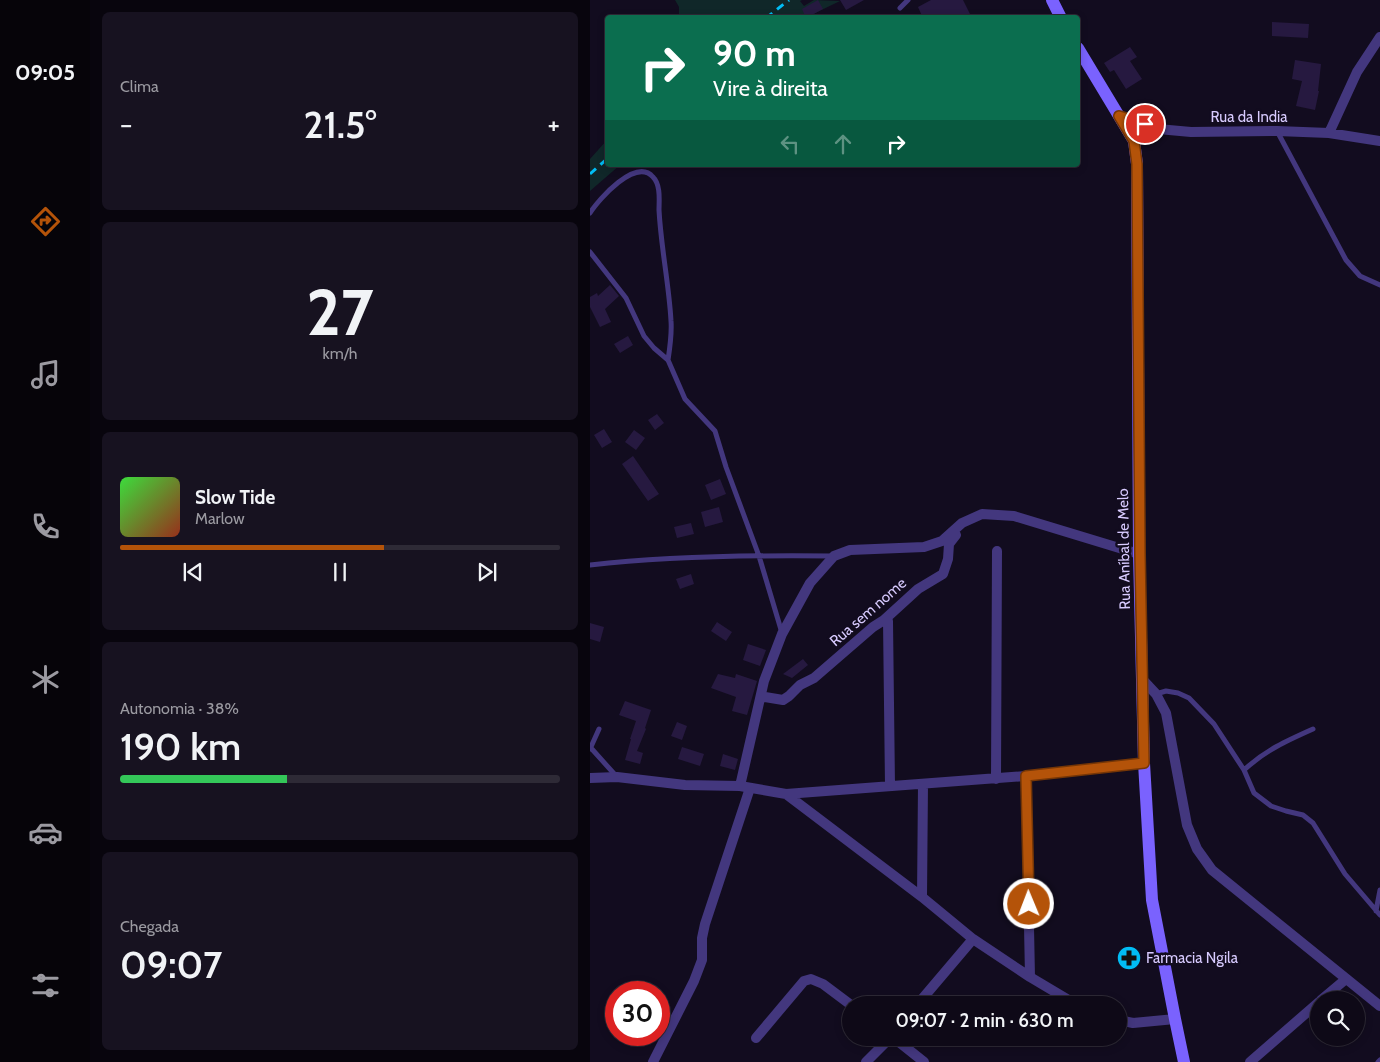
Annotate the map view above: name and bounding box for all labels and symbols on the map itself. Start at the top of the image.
pin [1124,103,1166,145]
street label: Rua da India [1211,108,1288,126]
street label: Rua Aníbal de Melo [1114,488,1134,610]
street label: Rua sem nome [826,574,910,650]
position arrow [1002,877,1054,929]
pharmacy icon: Farmacia Ngila [1116,945,1142,971]
place label: Farmacia Ngila [1146,949,1239,967]
speed limit sign: 30 [605,981,670,1046]

